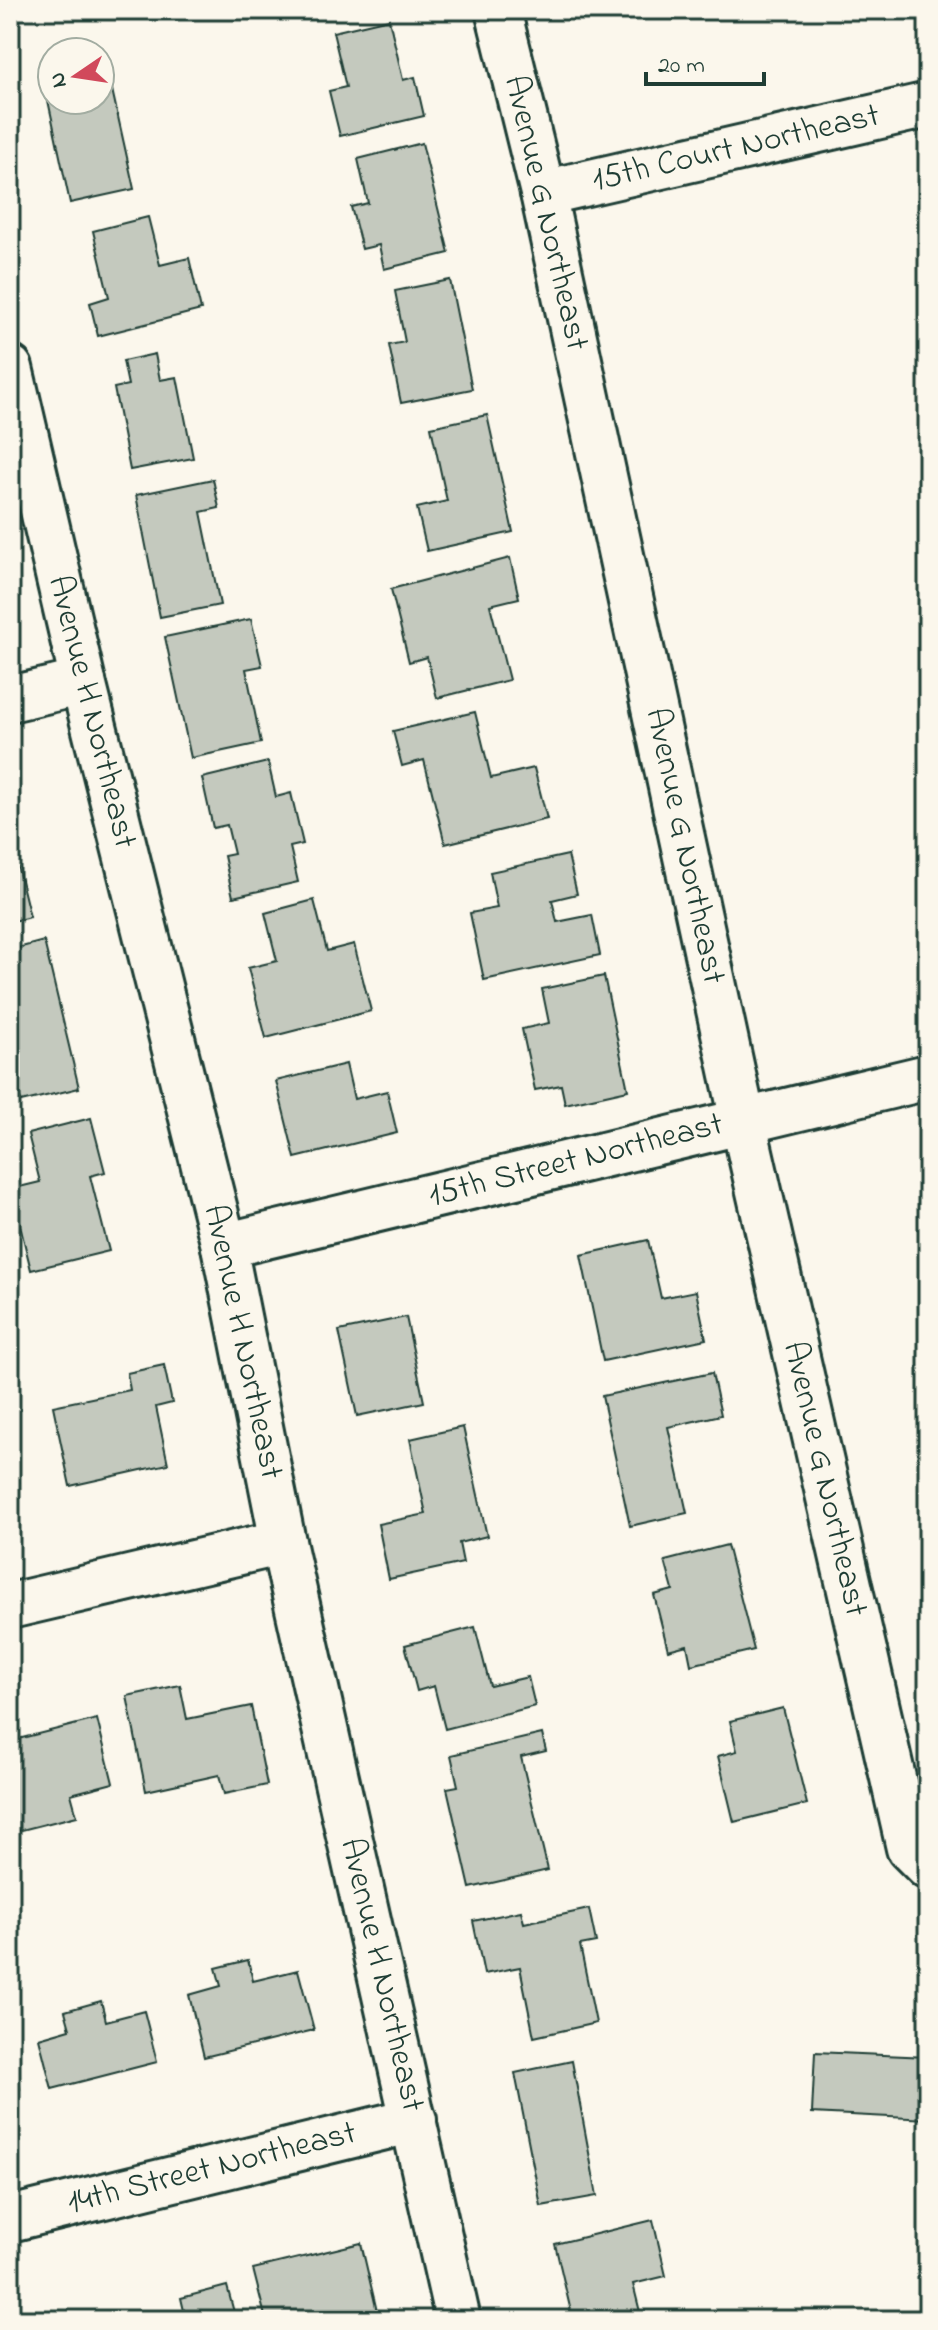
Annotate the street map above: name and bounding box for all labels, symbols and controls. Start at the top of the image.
north arrow [36,36,116,116]
scale bar [646,36,764,86]
text: 20 m [658,49,705,84]
text: N [42,69,77,91]
street label: Avenue G Northeast [489,70,601,356]
street label: 15th Court Northeast [587,92,885,206]
street label: Avenue H Northeast [33,570,149,854]
street label: Avenue G Northeast [630,703,738,989]
street label: 15th Street Northeast [424,1100,728,1222]
street label: Avenue H Northeast [188,1200,296,1484]
street label: Avenue G Northeast [768,1336,880,1622]
street label: Avenue H Northeast [325,1833,437,2117]
street label: 14th Street Northeast [62,2109,362,2229]

